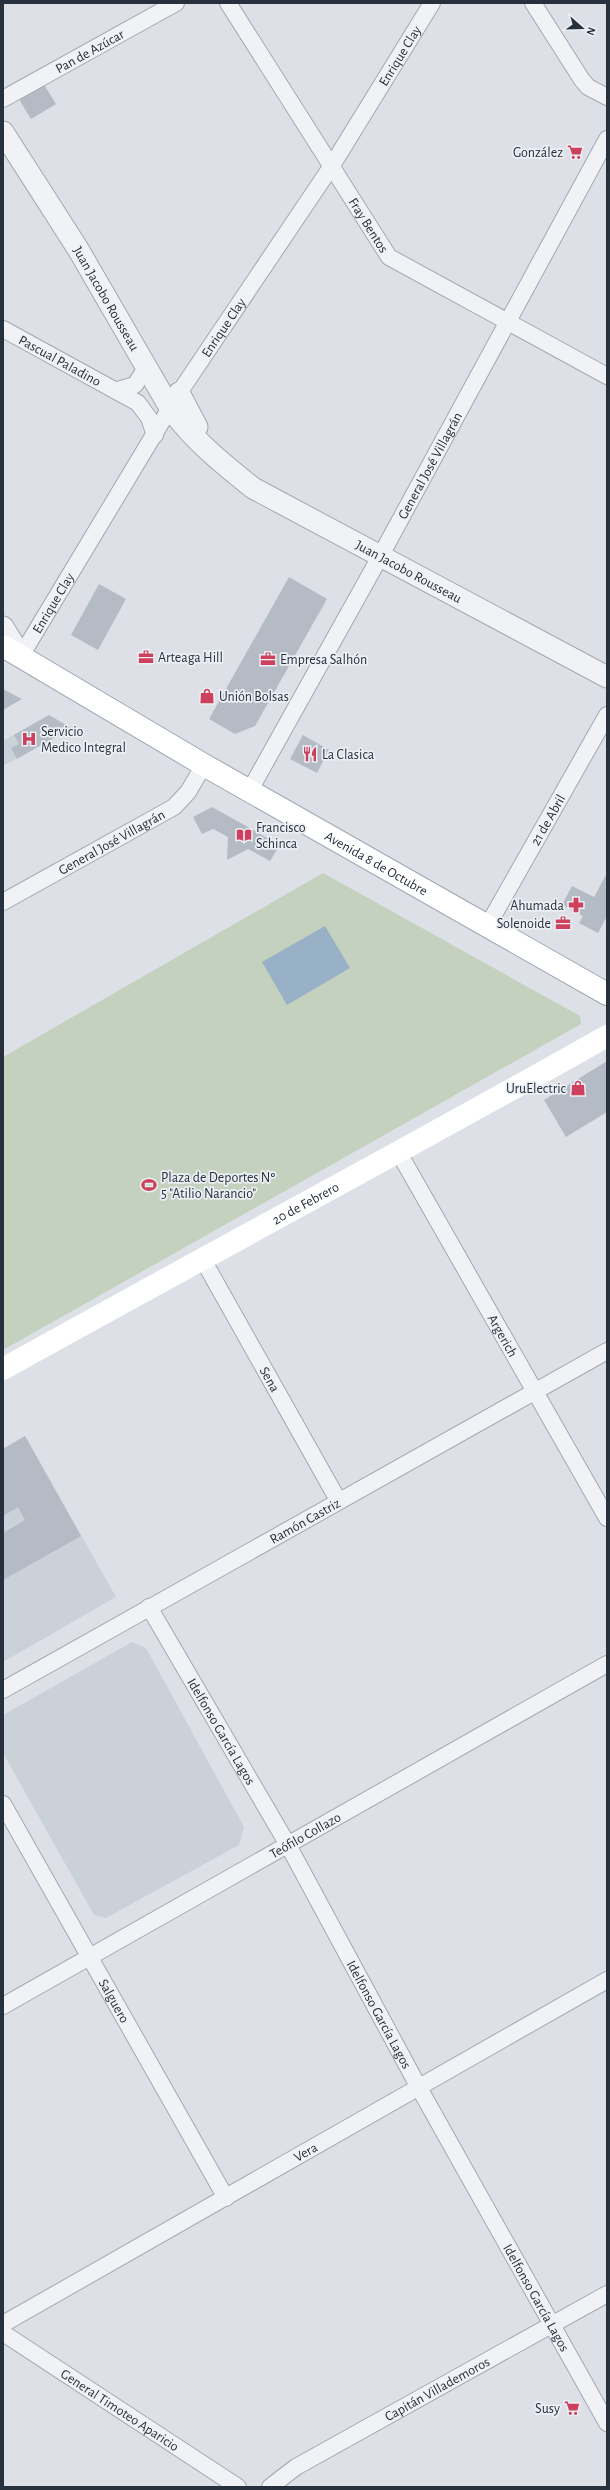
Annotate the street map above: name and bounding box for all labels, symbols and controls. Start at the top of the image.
north arrow [562,8,602,48]
street label: Enrique Clay [377,24,424,89]
text: N [584,26,597,37]
street label: Pan de Azúcar [53,27,127,76]
supermarket icon: González [566,143,584,161]
place label: González [513,146,563,160]
street label: Fray Bentos [345,196,390,256]
street label: Juan Jacobo Rousseau [70,244,141,353]
street label: Enrique Clay [199,296,249,360]
street label: Pascual Paladino [16,333,103,389]
street label: General José Villagrán [396,410,465,522]
street label: Juan Jacobo Rousseau [353,538,464,606]
street label: Enrique Clay [30,571,77,636]
office icon: Arteaga Hill [137,648,155,666]
office icon: Empresa Salhón [259,650,277,668]
place label: Arteaga Hill [158,651,223,665]
place label: Empresa Salhón [280,653,367,667]
shop icon: Unión Bolsas [198,687,216,705]
place label: Unión Bolsas [219,690,289,704]
place label: Servicio Medico Integral [41,725,126,755]
hospital icon: Servicio Medico Integral [20,730,38,748]
restaurant icon: La Clasica [301,745,319,763]
place label: La Clasica [322,748,375,762]
street label: 21 de Abril [529,792,568,848]
street label: General José Villagrán [56,808,167,878]
place label: Francisco Schinca [256,821,306,851]
library icon: Francisco Schinca [235,826,253,844]
street label: Avenida 8 de Octubre [322,829,430,899]
pharmacy icon: Ahumada [567,896,585,914]
place label: Ahumada [510,899,565,913]
office icon: Solenoide [554,914,572,932]
place label: Solenoide [497,917,551,931]
shop icon: UruElectric [569,1079,587,1097]
place label: UruElectric [506,1082,567,1096]
place label: Plaza de Deportes Nº 5 "Atilio Narancio" [161,1171,275,1201]
sports icon: Plaza de Deportes Nº 5 "Atilio Narancio" [140,1176,158,1194]
street label: 20 de Febrero [270,1180,342,1228]
street label: Argerich [485,1312,520,1360]
street label: Sena [257,1365,282,1395]
street label: Ramón Castriz [268,1496,343,1547]
street label: Idelfonso García Lagos [184,1676,257,1788]
street label: Teófilo Collazo [268,1810,343,1861]
street label: Idelfonso García Lagos [344,1958,413,2071]
street label: Salguero [96,1977,131,2026]
street label: Vera [292,2140,321,2165]
street label: Idelfonso García Lagos [500,2242,571,2354]
street label: Capitán Villademoros [383,2355,492,2424]
street label: General Timoteo Aparicio [58,2367,181,2454]
supermarket icon: Susy [563,2399,581,2417]
place label: Susy [535,2402,560,2416]

